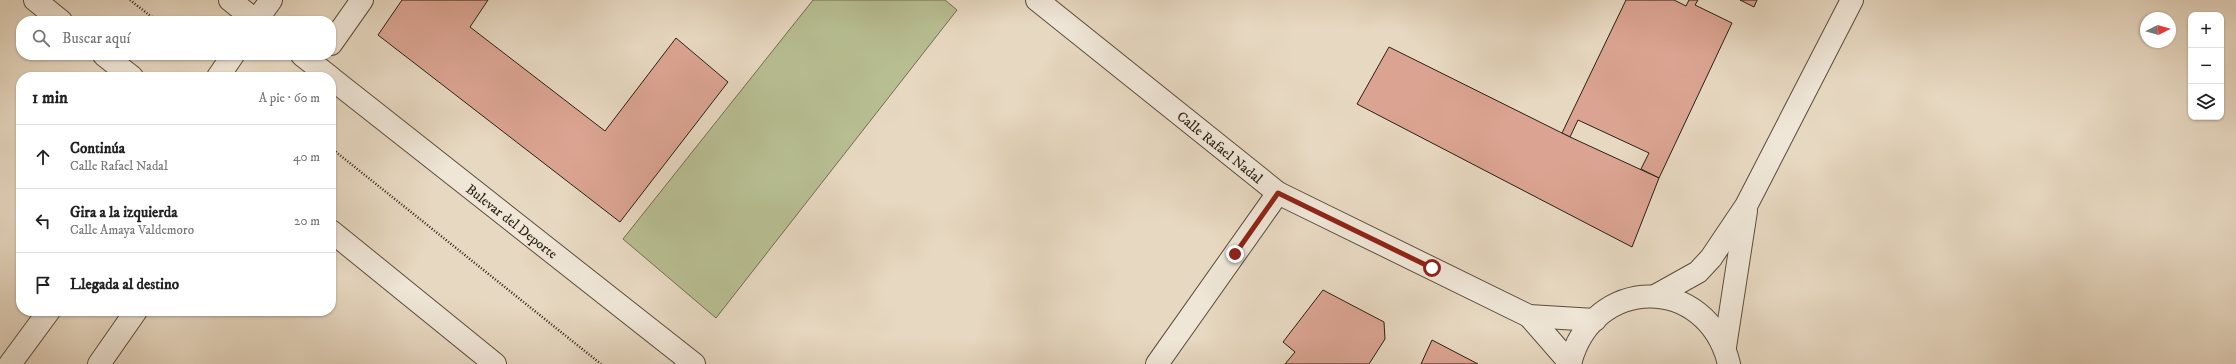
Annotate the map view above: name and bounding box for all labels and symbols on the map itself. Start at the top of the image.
north arrow [2140,12,2176,48]
street label: Calle Rafael Nadal [1173,108,1267,188]
street label: Bulevar del Deporte [462,180,561,263]
route end [1226,245,1244,263]
route start [1423,259,1441,277]

